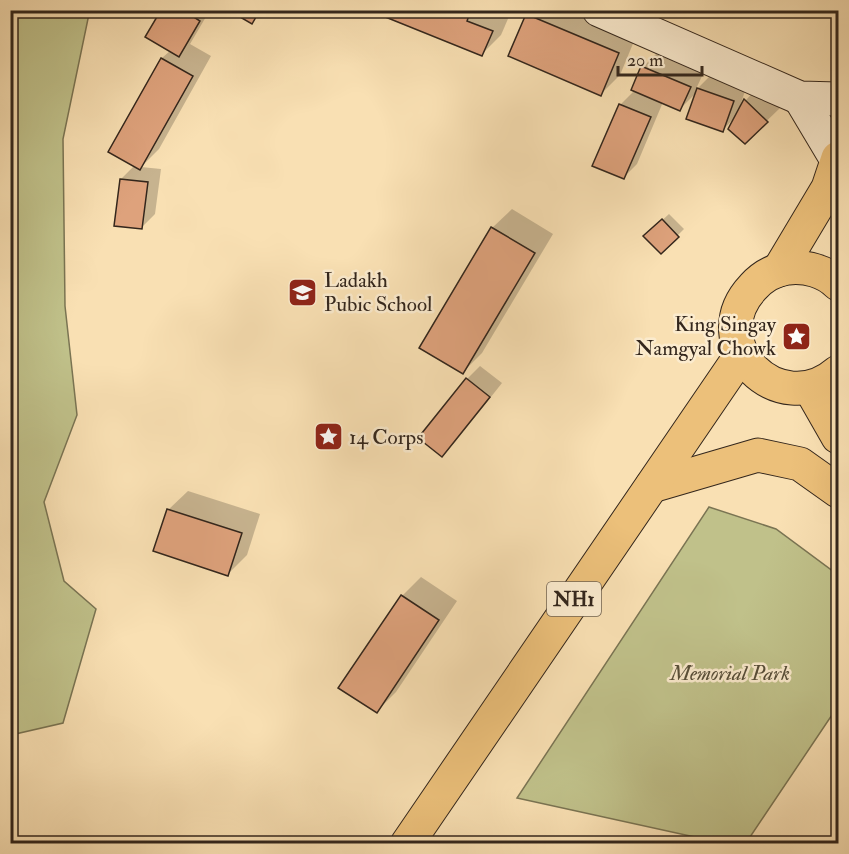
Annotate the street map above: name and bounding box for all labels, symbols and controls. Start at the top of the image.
scale bar [618,39,702,77]
text: 20 m [627,49,663,72]
place label: Ladakh Pubic School [324,267,433,318]
school or university icon: Ladakh Pubic School [287,276,319,308]
place label: King Singay Namgyal Chowk [635,311,777,362]
place icon: King Singay Namgyal Chowk [781,320,813,352]
place icon: 14 Corps [312,421,344,453]
place label: 14 Corps [349,424,423,451]
road number: NH1 [547,582,601,616]
park label: Memorial Park [668,660,790,687]

